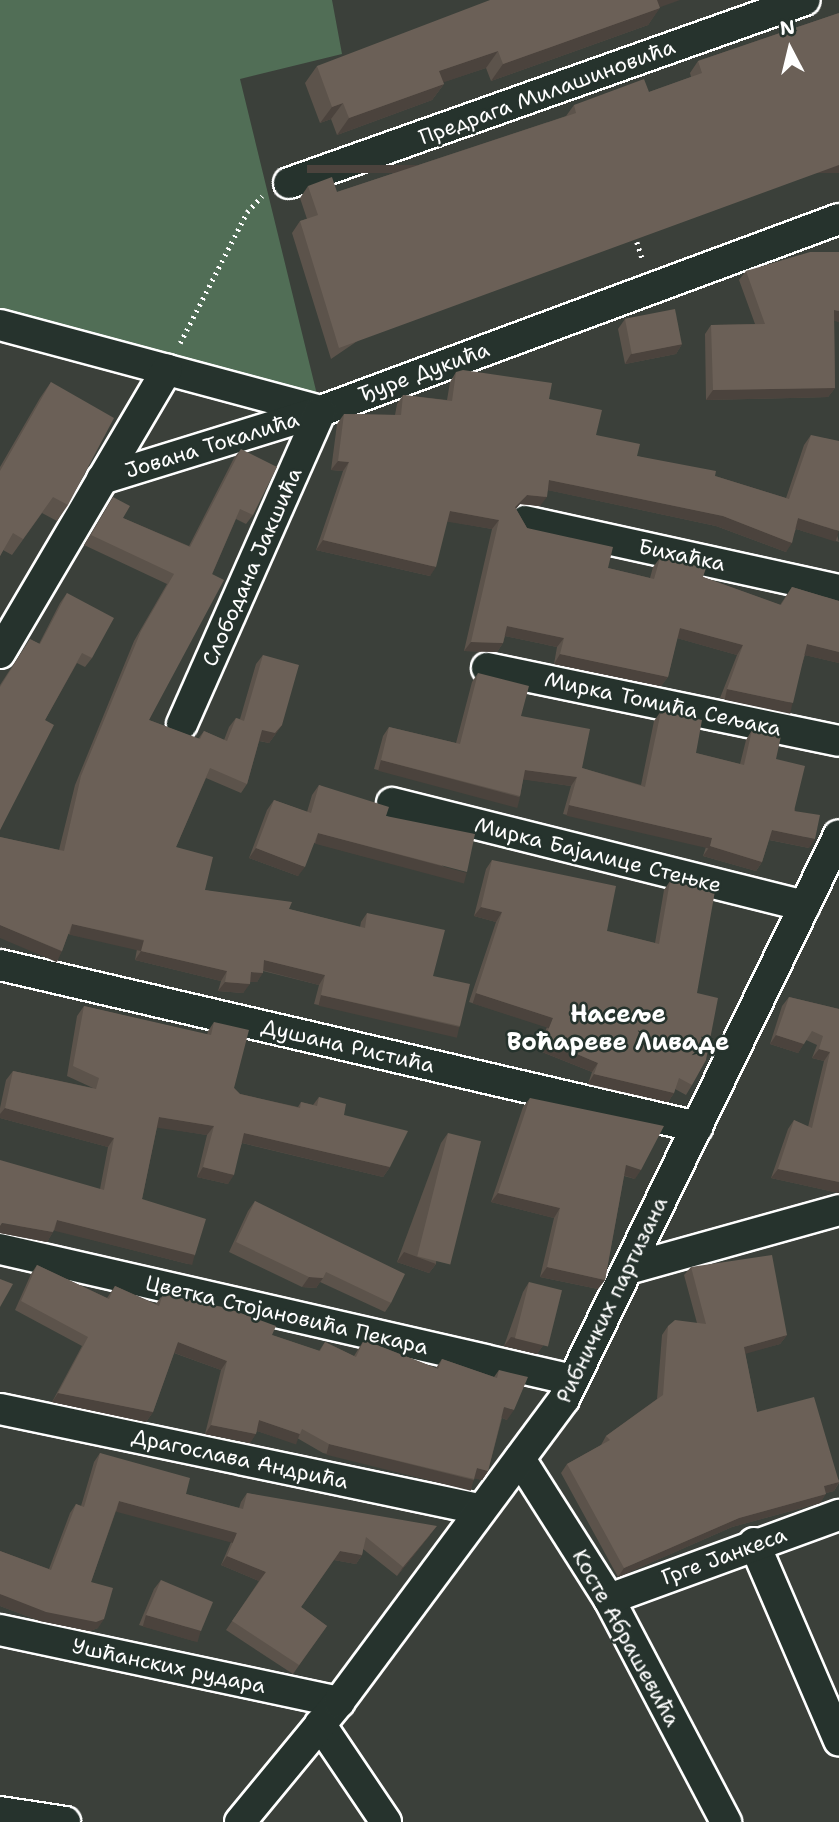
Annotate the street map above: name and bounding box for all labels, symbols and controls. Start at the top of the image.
north arrow [755,14,825,84]
text: N [778,14,796,41]
street label: Предрага Милашиновића [416,34,678,150]
street label: Ђуре Дукића [355,337,493,407]
street label: Јована Токалића [122,407,302,483]
street label: Слободана Јакшића [197,464,307,670]
street label: Бихаћка [636,534,728,576]
street label: Мирка Томића Сељака [542,667,784,741]
street label: Мирка Бајалице Стењке [472,812,724,898]
district label: Насеље Воћареве Ливаде [507,1001,729,1057]
street label: Душана Ристића [259,1014,437,1078]
street label: Рибничких партизана [551,1193,673,1407]
street label: Цветка Стојановића Пекара [143,1270,431,1360]
street label: Драгослава Андрића [130,1424,350,1494]
street label: Грге Јанкеса [658,1522,790,1590]
street label: Косте Абрашевића [567,1545,685,1731]
street label: Ушћанских рудара [70,1633,268,1699]

